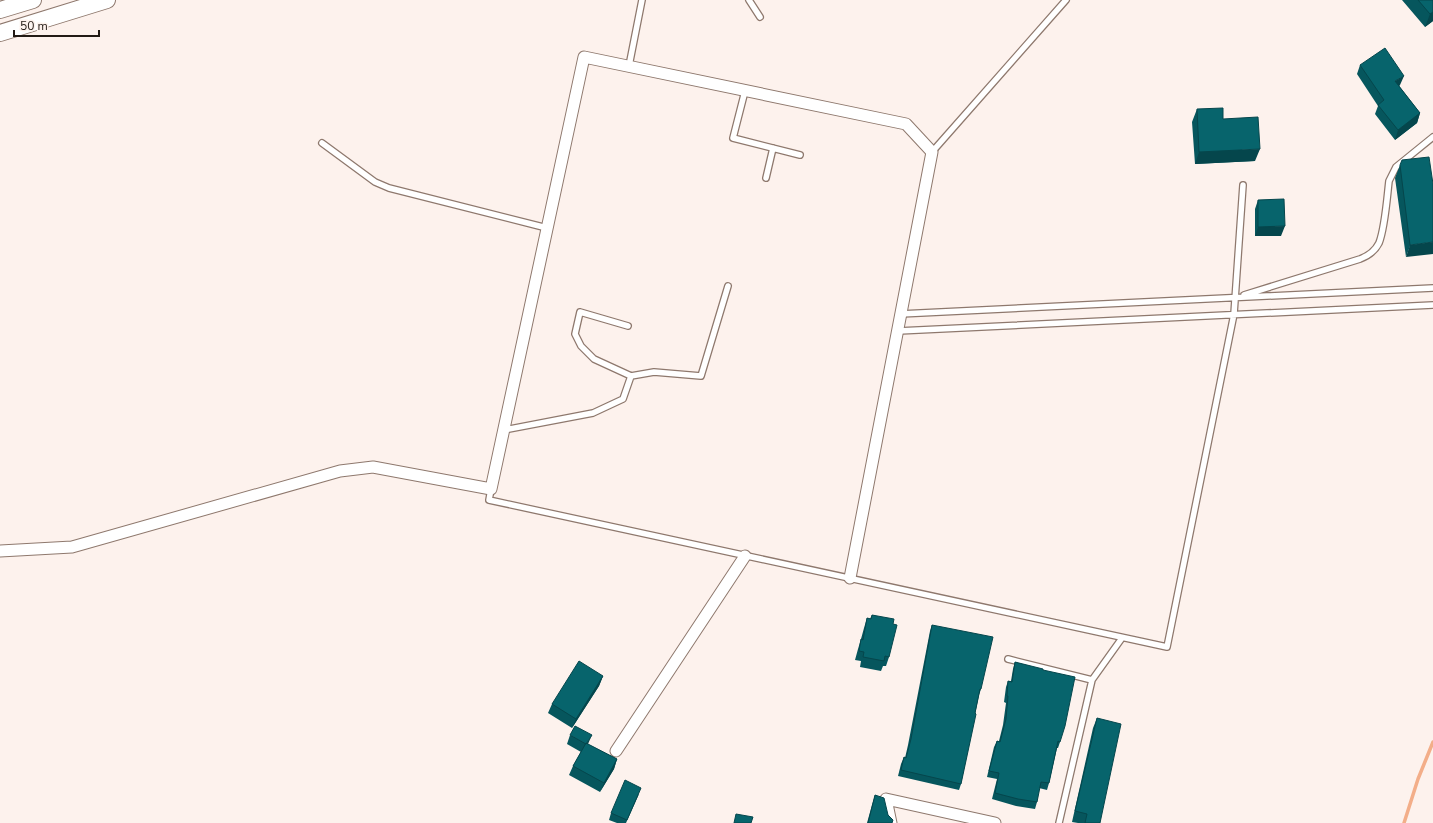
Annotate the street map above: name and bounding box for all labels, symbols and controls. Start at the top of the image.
scale bar [14,12,99,38]
text: 50 m [20,18,48,34]

